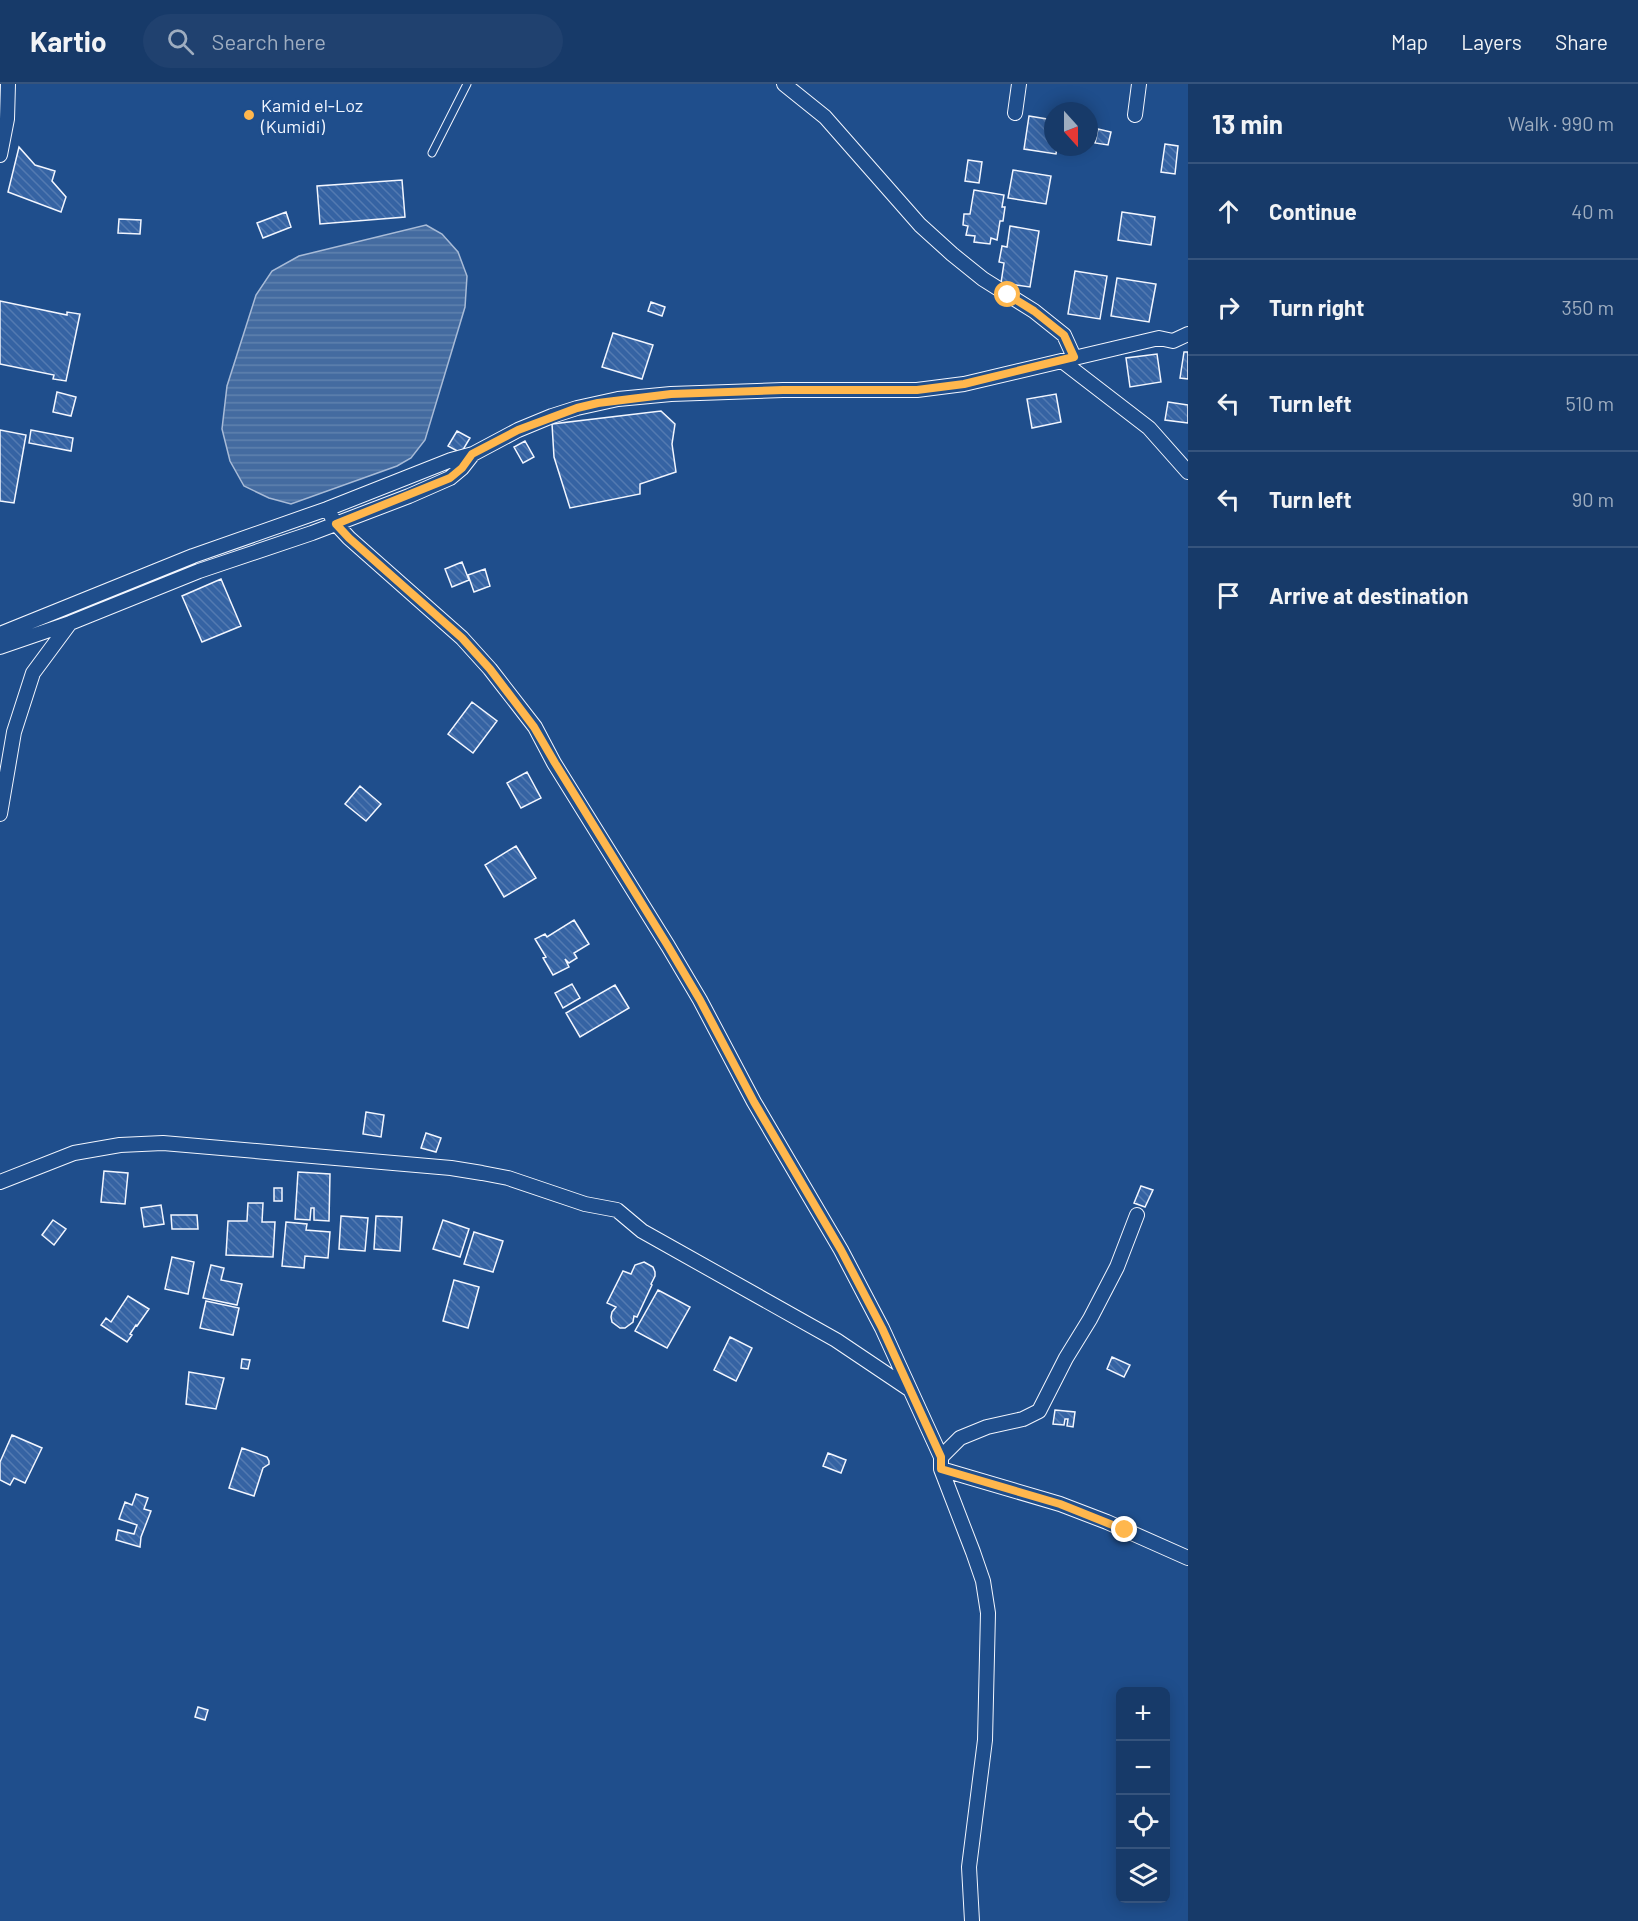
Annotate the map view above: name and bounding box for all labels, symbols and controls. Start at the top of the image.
search box [143,14,563,68]
text: Kartio [30,24,107,58]
icon: search [164,25,197,58]
text: Search here [212,28,326,54]
text: Map [1391,29,1428,54]
text: Layers [1461,29,1522,54]
text: Share [1555,29,1608,54]
place label: Kamid el-Loz (Kumidi) [260,94,363,137]
north arrow [1044,102,1098,156]
marker: Kamid el-Loz (Kumidi) [242,108,256,122]
text: 13 min [1212,108,1283,139]
text: Walk · 990 m [1508,111,1614,135]
icon: ahead [1212,195,1245,228]
text: Continue [1269,198,1357,224]
text: 40 m [1571,199,1614,223]
route start [994,281,1020,307]
icon: right [1212,291,1245,324]
text: Turn right [1269,294,1364,320]
text: 350 m [1562,295,1614,319]
icon: left [1212,387,1245,420]
text: Turn left [1269,390,1352,416]
text: 510 m [1565,391,1614,415]
icon: left [1212,483,1245,516]
text: Turn left [1269,486,1352,512]
text: 90 m [1572,487,1614,511]
icon: arrive [1212,579,1245,612]
text: Arrive at destination [1269,582,1468,608]
route end [1111,1516,1137,1542]
map controls [1116,1687,1170,1903]
button: + [1116,1687,1170,1741]
button: − [1116,1741,1170,1795]
button: locate [1116,1795,1170,1849]
button: layers [1116,1849,1170,1903]

